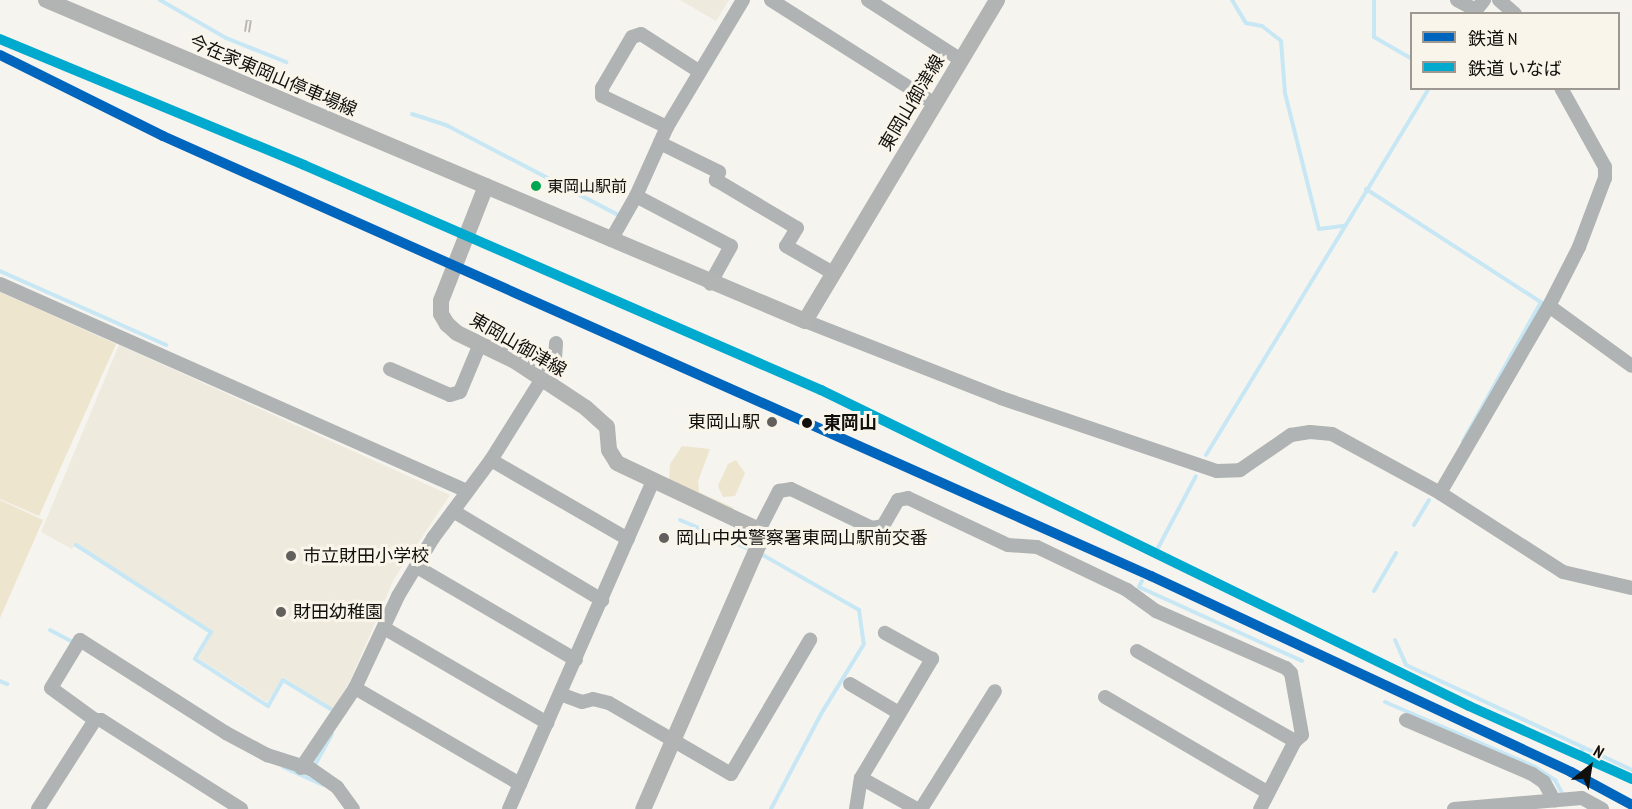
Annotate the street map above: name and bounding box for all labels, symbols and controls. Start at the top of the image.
legend [1410,12,1620,90]
text: 鉄道 N [1468,27,1518,50]
street label: 今在家東岡山停車場線 [186,31,360,121]
street label: 東岡山御津線 [875,51,949,155]
text: 鉄道 いなば [1468,57,1562,80]
place label: 東岡山駅前 [547,176,627,196]
marker: 東岡山駅前 [530,180,542,192]
street label: 東岡山御津線 [466,309,570,381]
place label: 東岡山駅 [688,411,760,433]
marker: 東岡山 [796,412,818,434]
place label: 東岡山 [823,412,877,434]
marker: 東岡山駅 [765,415,779,429]
place label: 岡山中央警察署東岡山駅前交番 [676,527,928,549]
marker: 岡山中央警察署東岡山駅前交番 [657,531,671,545]
place label: 市立財田小学校 [303,545,429,567]
marker: 市立財田小学校 [284,549,298,563]
place label: 財田幼稚園 [293,601,383,623]
marker: 財田幼稚園 [274,605,288,619]
north arrow [1560,737,1620,797]
text: N [1590,741,1608,762]

